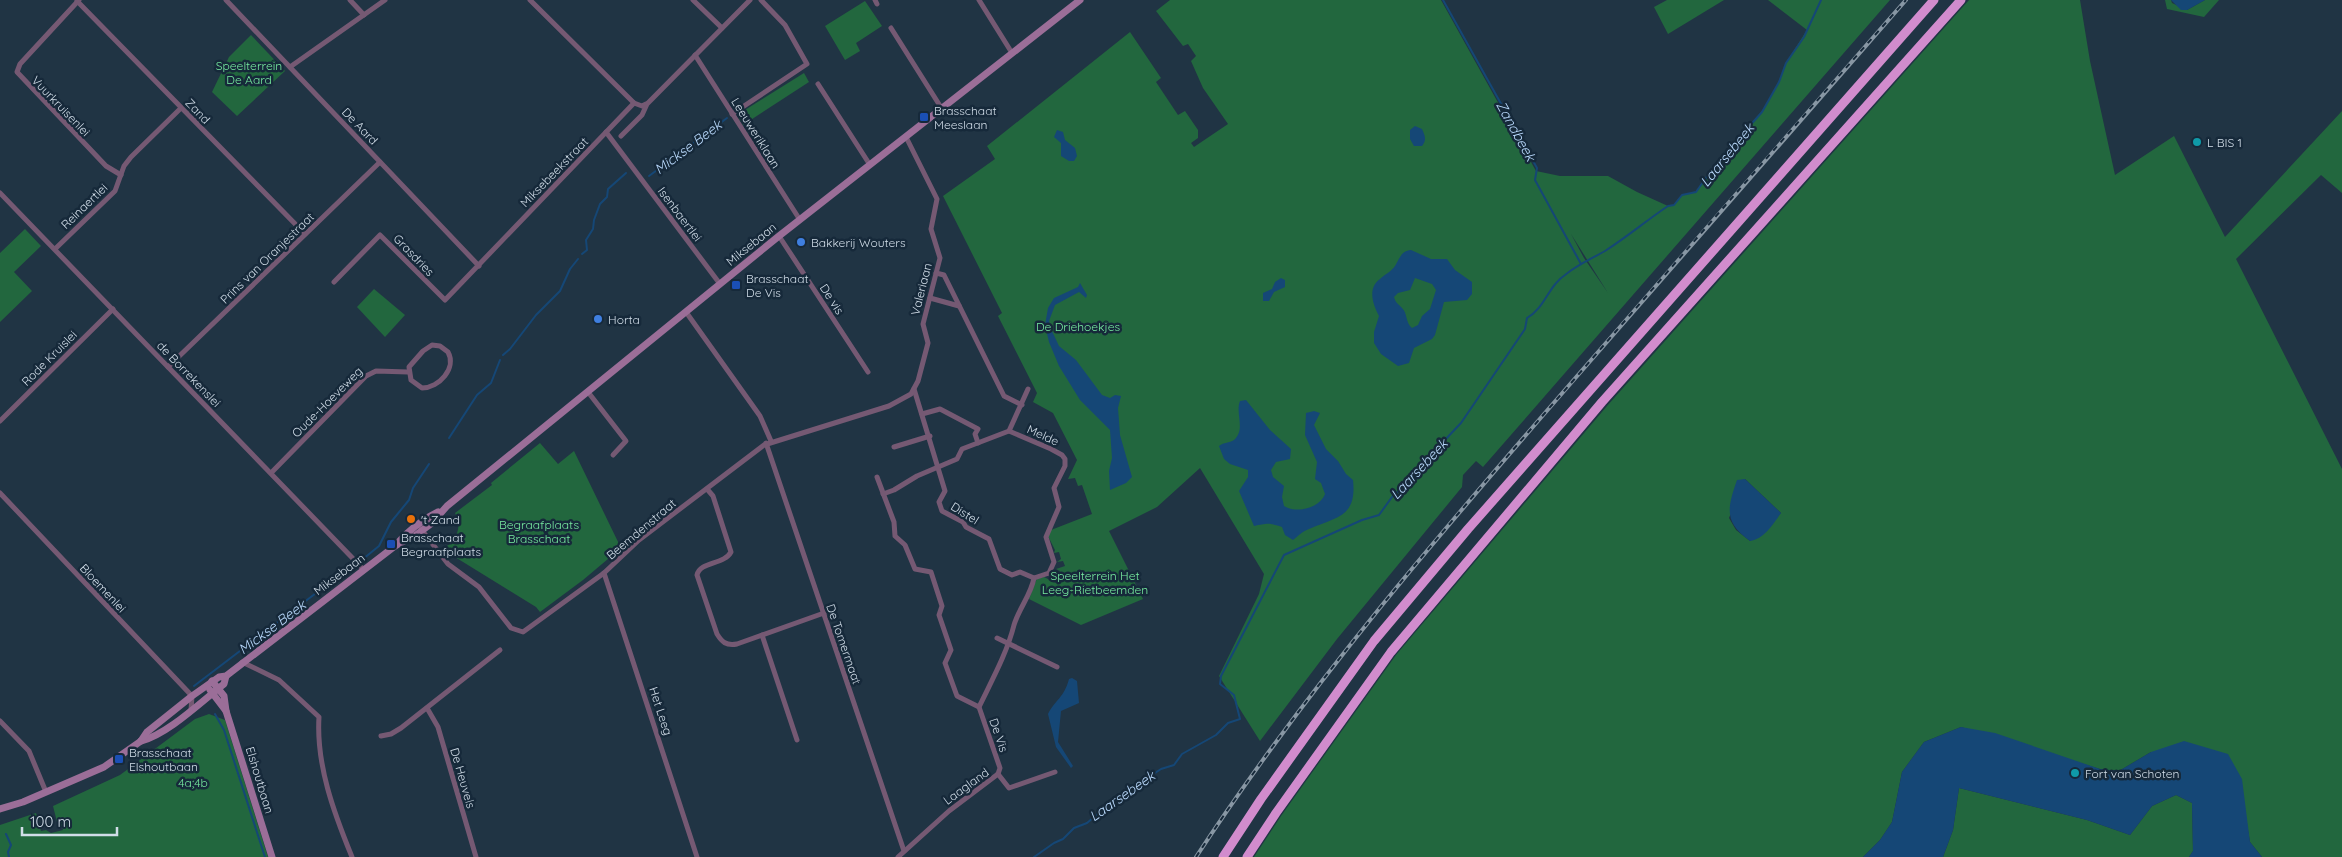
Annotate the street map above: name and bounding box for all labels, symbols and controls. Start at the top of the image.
park label: Speelterrein De Aard [216,58,282,87]
street label: Vuurkruisenlei [29,73,93,139]
street label: Zand [182,95,214,127]
street label: Leeuweriklaan [728,95,784,171]
water label: Zandbeek [1492,98,1541,165]
place label: Brasschaat Meeslaan [934,103,997,132]
street label: De Aard [339,104,381,148]
marker: Brasschaat Meeslaan [918,111,930,123]
water label: Mickse Beek [651,115,727,178]
water label: Laarsebeek [1696,119,1759,190]
street label: Miksebeekstraat [517,134,591,210]
place label: L BIS 1 [2207,135,2242,150]
marker: L BIS 1 [2191,136,2203,148]
street label: Reinaertlei [58,180,110,232]
street label: Isenbaertlei [655,184,705,244]
street label: Prins van Oranjestraat [217,209,317,307]
street label: Miksebaan [723,219,779,269]
street label: Grasdries [390,231,438,279]
place label: Bakkerij Wouters [811,235,906,250]
marker: Bakkerij Wouters [795,236,807,248]
street label: Valeriaan [907,261,935,317]
place label: Brasschaat De Vis [746,271,809,300]
marker: Brasschaat De Vis [730,279,742,291]
street label: De vis [817,281,848,317]
place label: Horta [608,312,640,327]
marker: Horta [592,313,604,325]
park label: De Driehoekjes [1036,319,1120,334]
street label: Rode Kruislei [18,327,80,389]
street label: de Borrekenslei [154,338,224,410]
street label: Oude-Hoeveweg [289,364,365,440]
street label: Melde [1025,421,1062,449]
water label: Laarsebeek [1386,434,1453,503]
street label: Beemdenstraat [603,496,679,562]
street label: Distel [948,499,982,527]
place label: 't Zand [421,512,460,527]
marker: 't Zand [405,513,417,525]
park label: Begraafplaats Brasschaat [499,517,579,546]
place label: Brasschaat Begraafplaats [401,530,481,559]
marker: Brasschaat Begraafplaats [385,538,397,550]
street label: Miksebaan [310,550,368,598]
street label: Bloemenlei [77,561,129,615]
park label: Speelterrein Het Leeg-Rietbeemden [1042,568,1148,597]
water label: Mickse Beek [235,595,311,658]
street label: De Tomermaat [823,602,865,686]
street label: Het Leeg [646,685,676,737]
street label: De Vis [986,716,1012,754]
place label: Brasschaat Elshoutbaan [129,745,198,774]
street label: Elshoutbaan [243,745,277,815]
street label: De Heuvels [447,746,479,810]
marker: Brasschaat Elshoutbaan [113,753,125,765]
street label: Laagland [940,764,992,808]
water label: Laarsebeek [1086,766,1160,825]
place label: Fort van Schoten [2085,766,2179,781]
marker: Fort van Schoten [2069,767,2081,779]
park label: 4a;4b [178,775,208,790]
scale bar [22,804,118,836]
text: 100 m [30,812,71,831]

